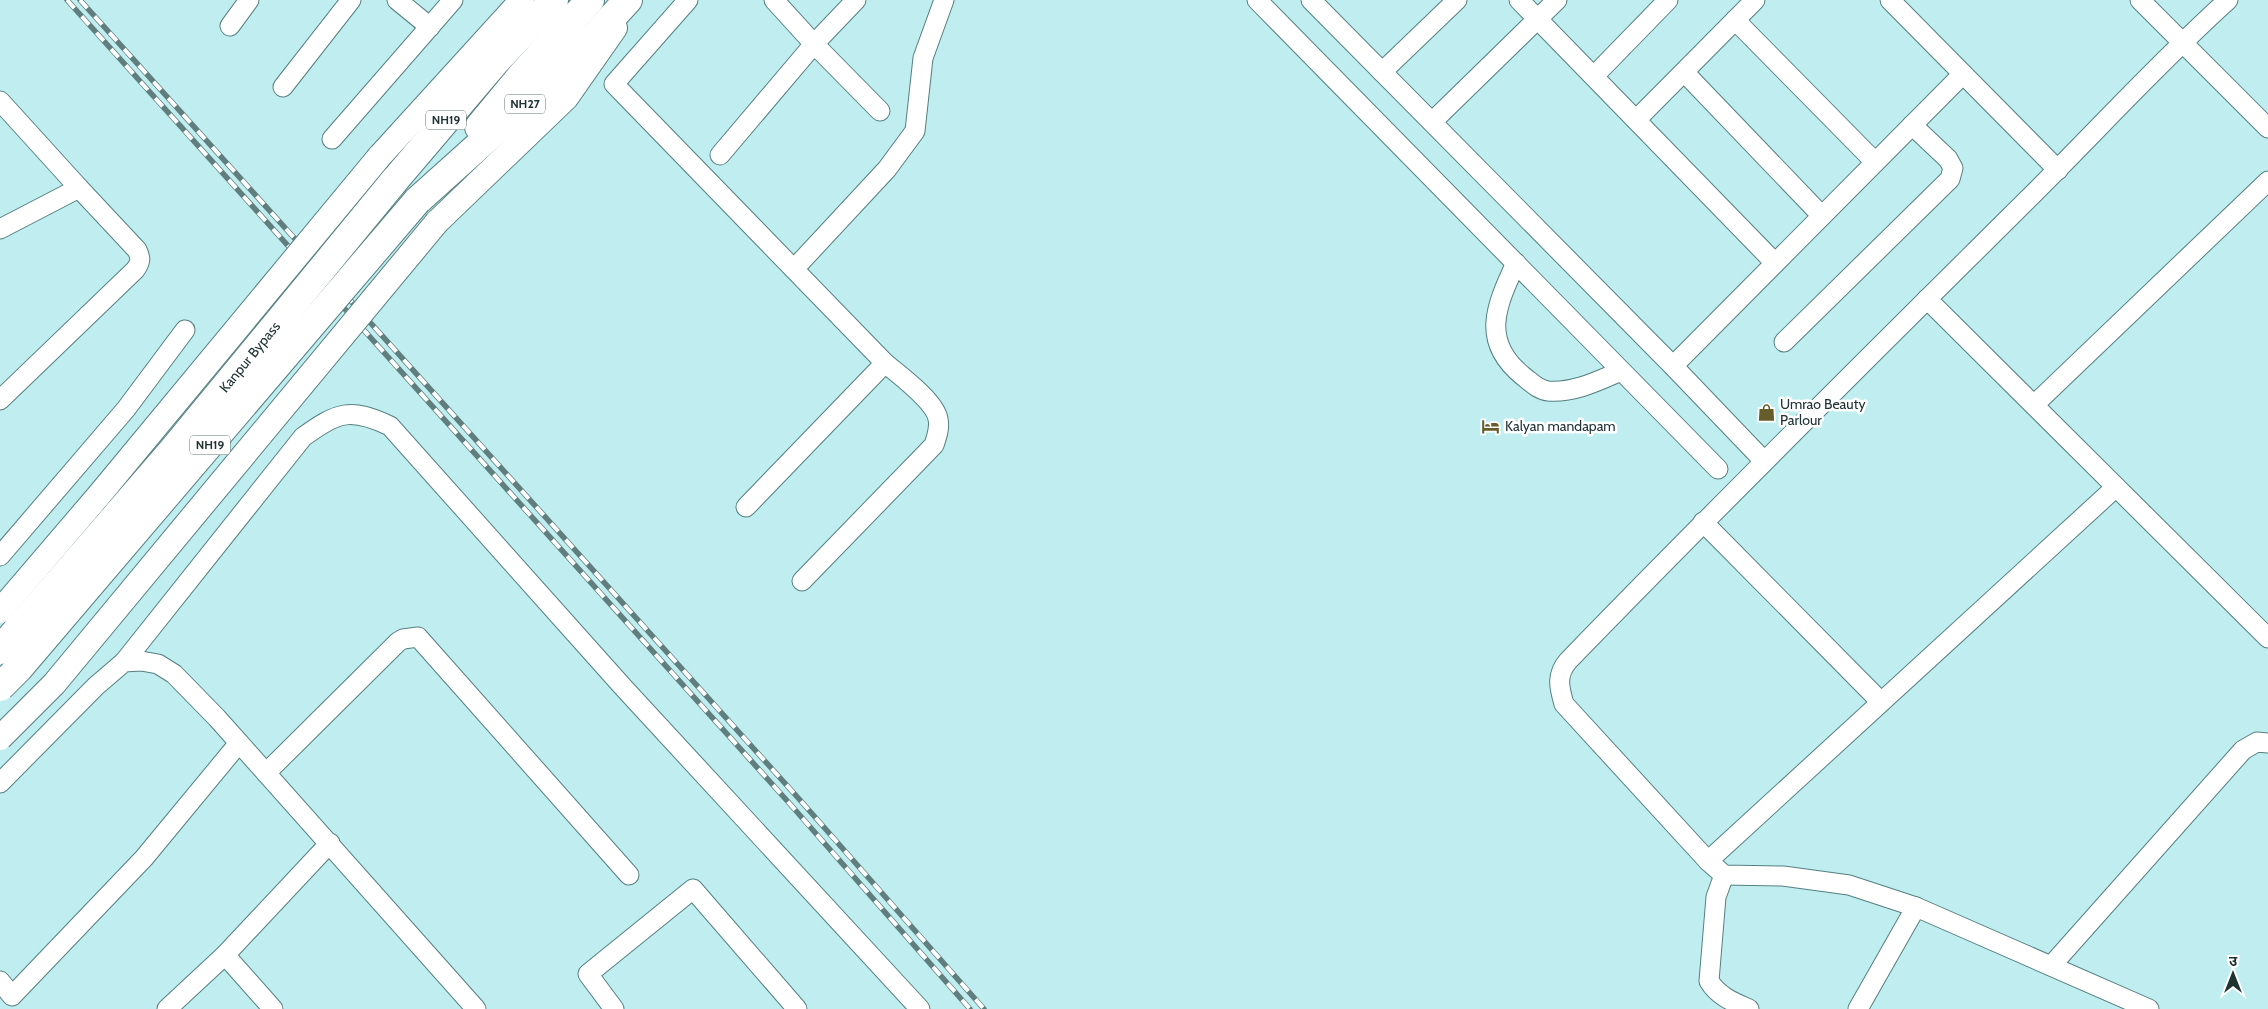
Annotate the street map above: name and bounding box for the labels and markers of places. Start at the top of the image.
place label: Umrao Beauty Parlour [1780,395,1865,429]
shop icon: Umrao Beauty Parlour [1756,402,1776,422]
hotel icon: Kalyan mandapam [1481,416,1501,436]
place label: Kalyan mandapam [1505,417,1616,435]

